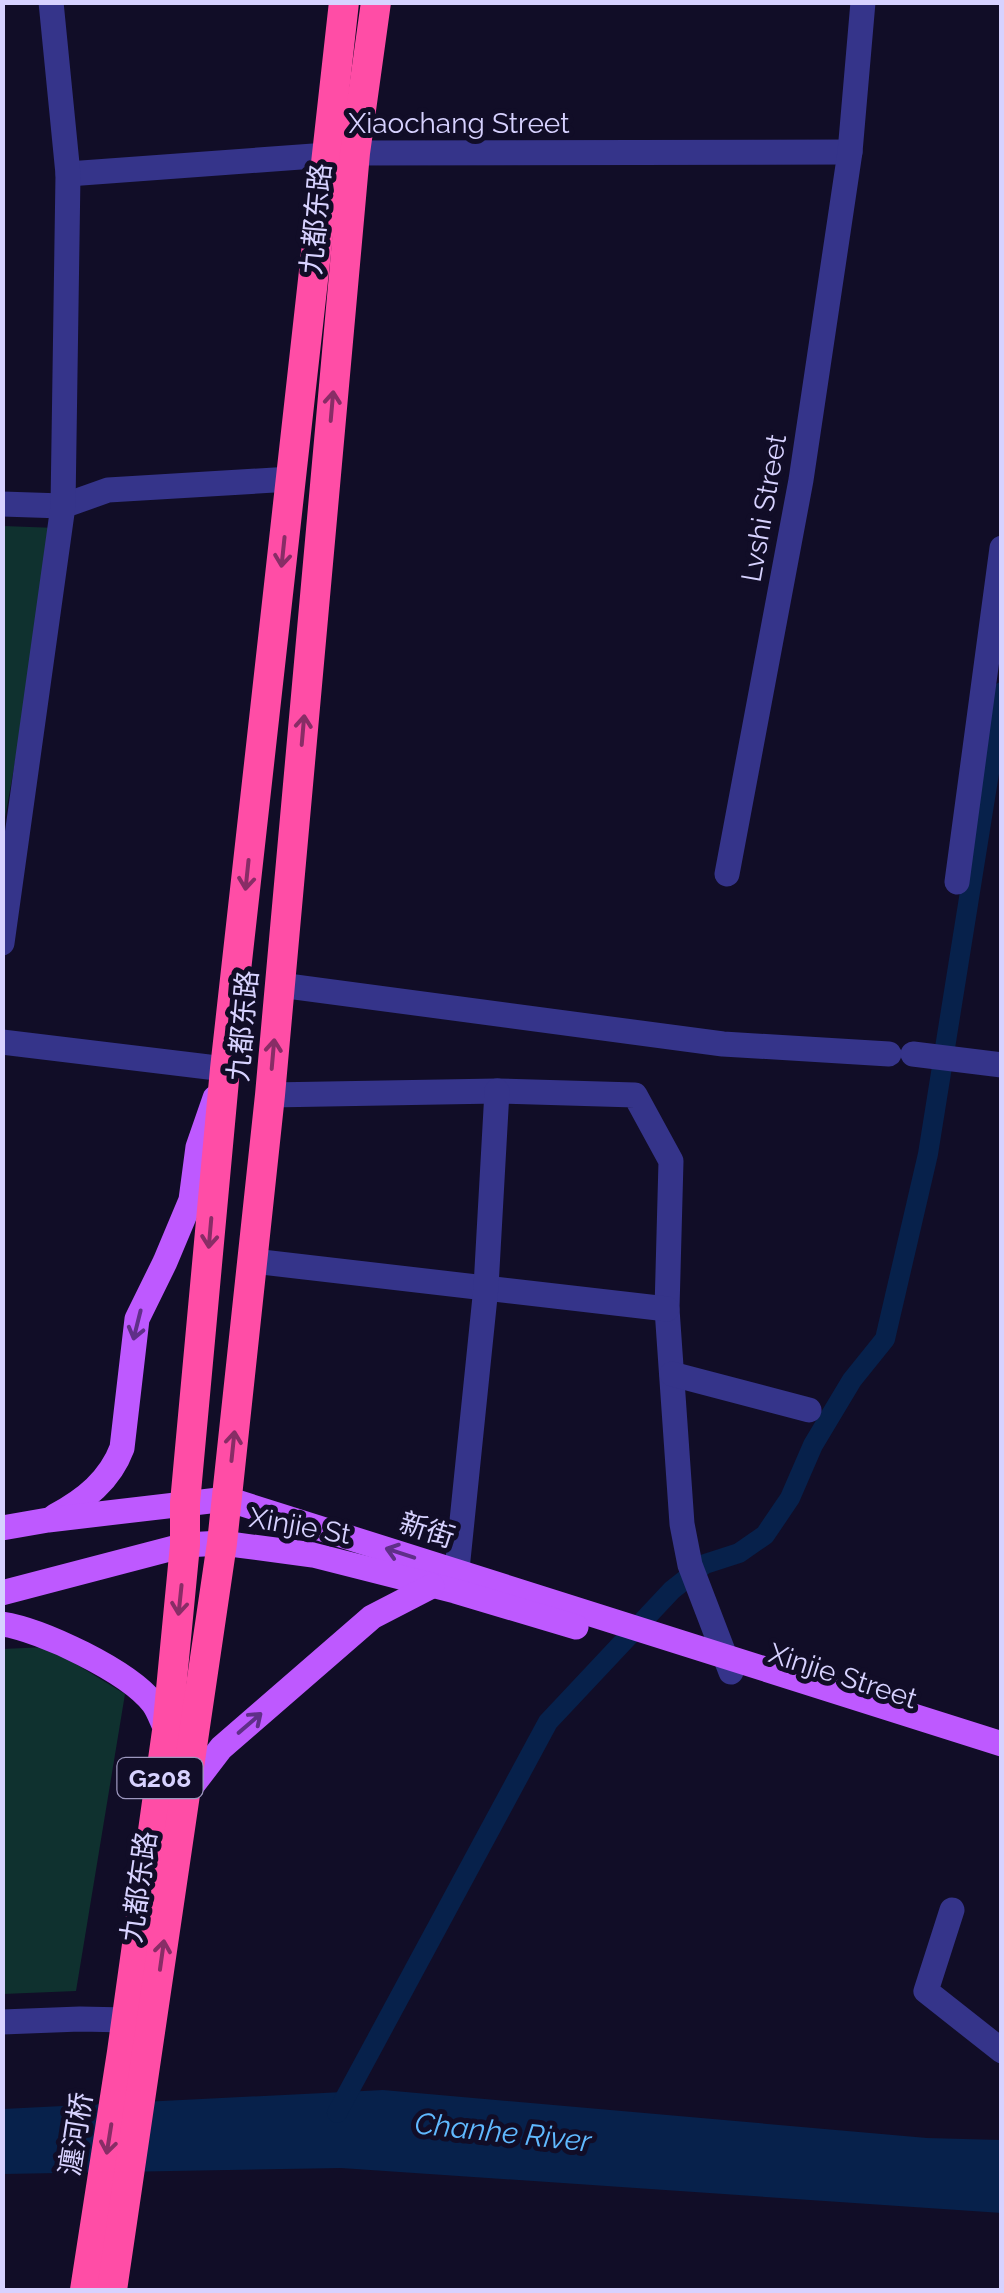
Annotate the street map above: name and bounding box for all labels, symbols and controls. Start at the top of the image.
street label: Xiaochang Street [348,107,570,140]
street label: 九都东路 [295,162,337,276]
one-way arrow [322,391,341,423]
street label: Lvshi Street [735,431,793,585]
one-way arrow [273,535,292,567]
one-way arrow [293,714,312,746]
one-way arrow [237,858,256,890]
street label: 九都东路 [222,969,264,1083]
one-way arrow [264,1038,283,1070]
one-way arrow [201,1216,220,1248]
one-way arrow [127,1309,145,1341]
one-way arrow [224,1431,243,1463]
street label: Xinjie St [247,1501,354,1551]
street label: 新街 [395,1506,459,1554]
one-way arrow [384,1543,416,1561]
one-way arrow [170,1584,189,1616]
street label: Xinjie Street [765,1637,922,1716]
one-way arrow [237,1711,262,1734]
road number: G208 [118,1758,202,1798]
street label: 九都东路 [115,1829,163,1945]
one-way arrow [153,1939,171,1971]
street label: 瀍河桥 [53,2090,99,2178]
water label: Chanhe River [413,2105,595,2159]
one-way arrow [99,2122,117,2155]

